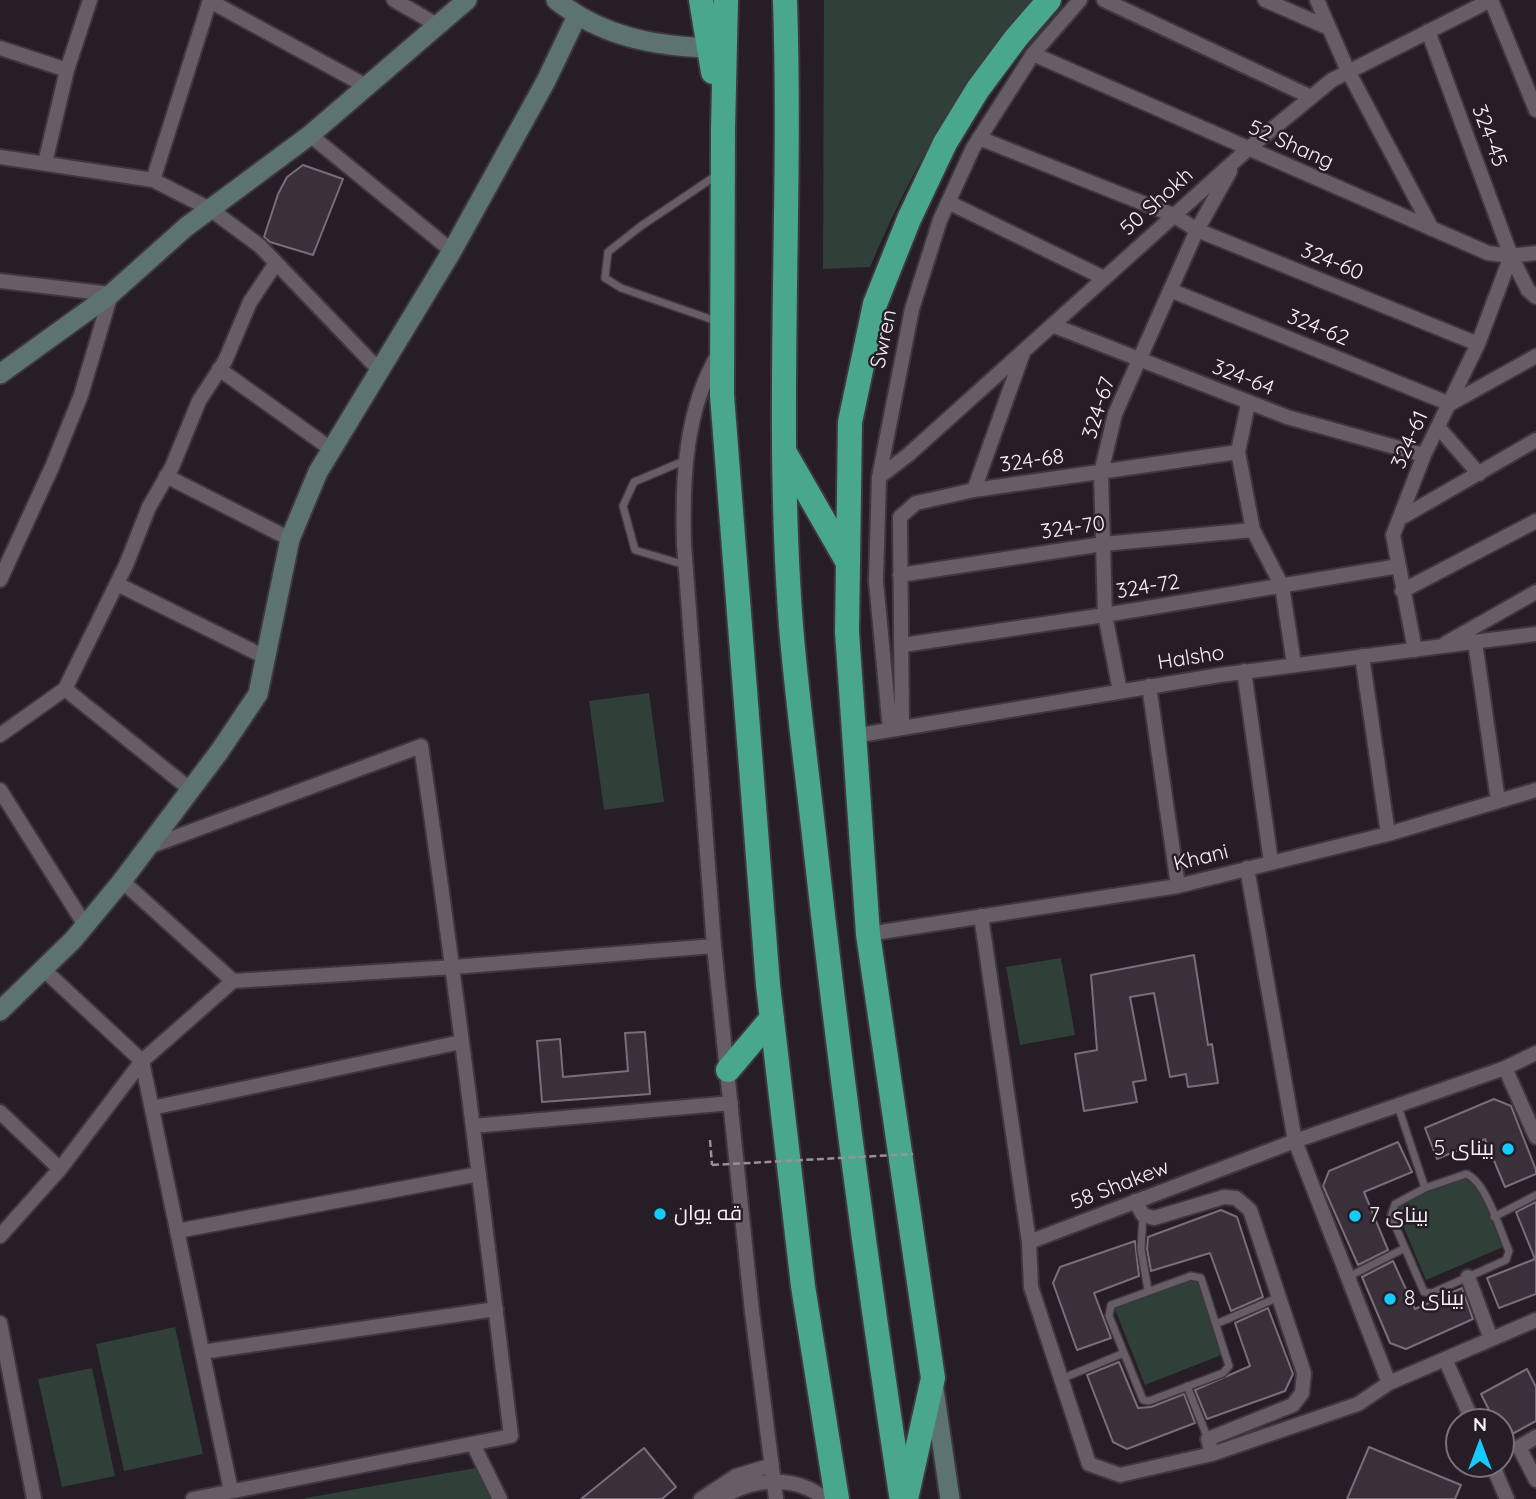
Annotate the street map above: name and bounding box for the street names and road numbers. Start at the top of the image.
street label: 324-45 [1466,102,1512,170]
street label: 52 Shang [1245,115,1337,175]
street label: 50 Shokh [1115,163,1199,241]
street label: 324-60 [1297,238,1367,286]
street label: 324-62 [1283,304,1353,352]
street label: Swren [866,307,902,371]
street label: 324-64 [1208,355,1278,401]
street label: 324-67 [1077,374,1121,442]
street label: 324-61 [1386,407,1434,473]
street label: 324-68 [998,444,1066,478]
street label: 324-70 [1039,511,1107,545]
street label: 324-72 [1114,570,1182,604]
street label: Halsho [1156,640,1226,676]
street label: Khani [1171,839,1231,877]
street label: 58 Shakew [1067,1155,1173,1215]

